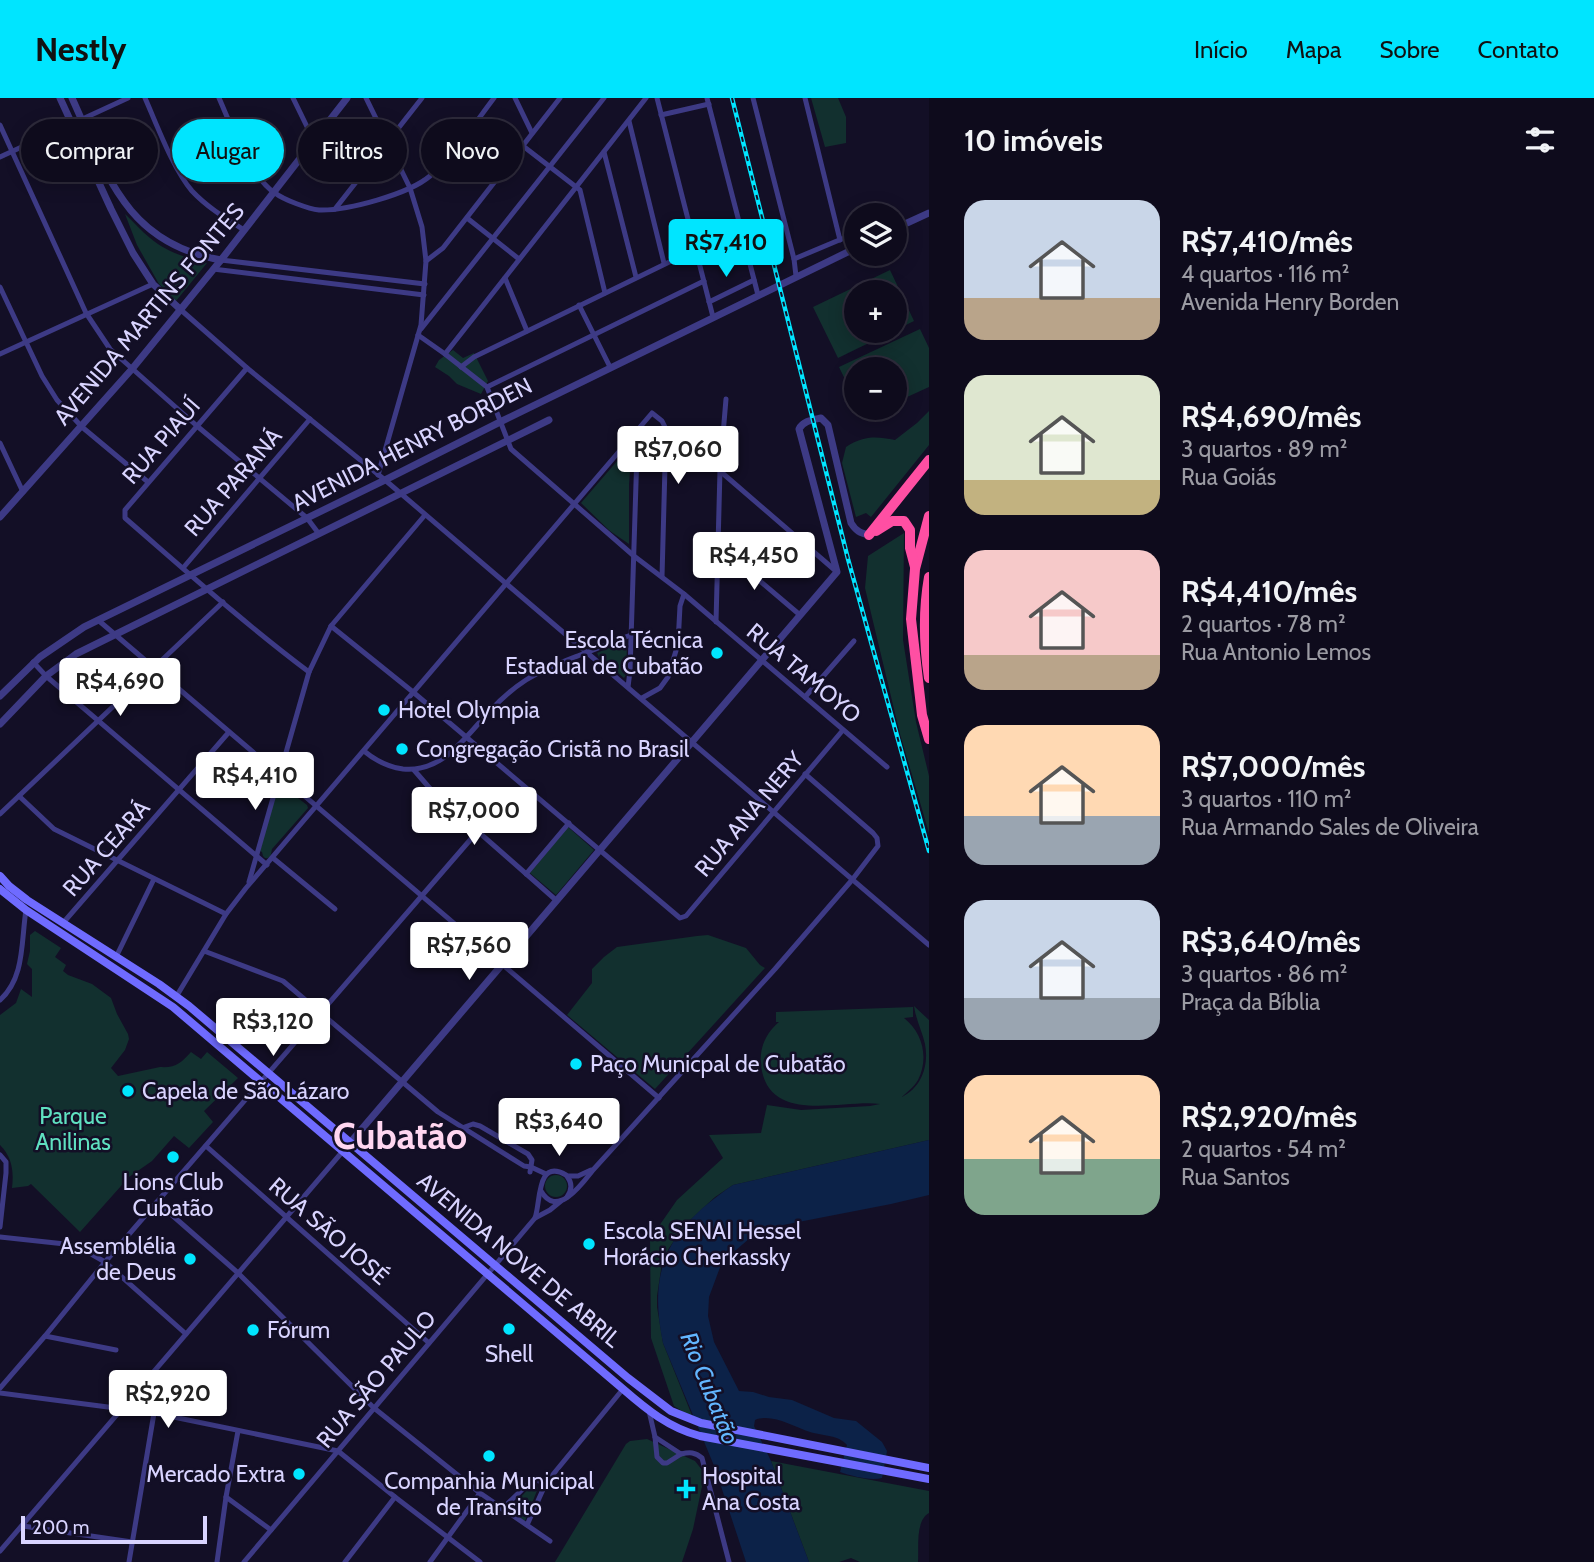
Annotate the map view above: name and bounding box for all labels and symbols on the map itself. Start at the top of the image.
street label: AVENIDA MARTINS FONTES [48,197,250,431]
pin: R$7,410 [661,220,791,279]
street label: AVENIDA HENRY BORDEN [287,371,537,517]
street label: RUA PIAUÍ [115,392,206,490]
street label: RUA PARANÁ [178,421,288,542]
pin: R$7,060 [613,426,743,486]
pin: R$4,450 [689,532,819,592]
street label: RUA TAMOYO [741,617,867,729]
place label: Escola Técnica Estadual de Cubatão [505,626,703,680]
marker: Escola Técnica Estadual de Cubatão [709,645,725,661]
pin: R$4,690 [55,658,185,718]
place label: Hotel Olympia [398,696,540,724]
marker: Hotel Olympia [376,702,392,718]
place label: Congregação Cristã no Brasil [416,735,690,763]
marker: Congregação Cristã no Brasil [394,741,410,757]
street label: RUA ANA NERY [689,745,810,882]
pin: R$4,410 [190,752,320,812]
pin: R$7,000 [409,788,539,847]
street label: RUA CEARÁ [56,793,155,902]
pin: R$7,560 [404,922,534,982]
pin: R$3,120 [208,998,338,1058]
place label: Paço Municpal de Cubatão [590,1050,846,1078]
marker: Paço Municpal de Cubatão [568,1056,584,1072]
place label: Capela de São Lázaro [142,1077,350,1105]
marker: Capela de São Lázaro [120,1083,136,1099]
pin: R$3,640 [494,1098,624,1158]
park label: Parque Anilinas [35,1102,111,1156]
district label: Cubatão [333,1113,467,1158]
marker: Lions Club Cubatão [165,1149,181,1165]
street label: AVENIDA NOVE DE ABRIL [412,1167,627,1354]
place label: Lions Club Cubatão [122,1168,224,1222]
street label: RUA SÃO JOSÉ [263,1171,395,1291]
place label: Escola SENAI Hessel Horácio Cherkassky [603,1217,802,1271]
place label: Assemblélia de Deus [60,1232,176,1286]
marker: Escola SENAI Hessel Horácio Cherkassky [581,1236,597,1252]
marker: Assemblélia de Deus [182,1251,198,1267]
street label: RUA SÃO PAULO [310,1304,442,1454]
place label: Fórum [267,1316,330,1344]
marker: Shell [501,1321,517,1337]
marker: Fórum [245,1322,261,1338]
water label: Rio Cubatão [674,1328,746,1448]
place label: Shell [485,1340,534,1368]
pin: R$2,920 [103,1370,233,1430]
marker: Companhia Municipal de Transito [481,1448,497,1464]
place label: Mercado Extra [146,1460,285,1488]
place label: Hospital Ana Costa [702,1462,800,1516]
marker: Mercado Extra [291,1466,307,1482]
place label: Companhia Municipal de Transito [384,1467,594,1521]
marker: Hospital Ana Costa [676,1479,696,1499]
scale bar [21,1513,206,1545]

